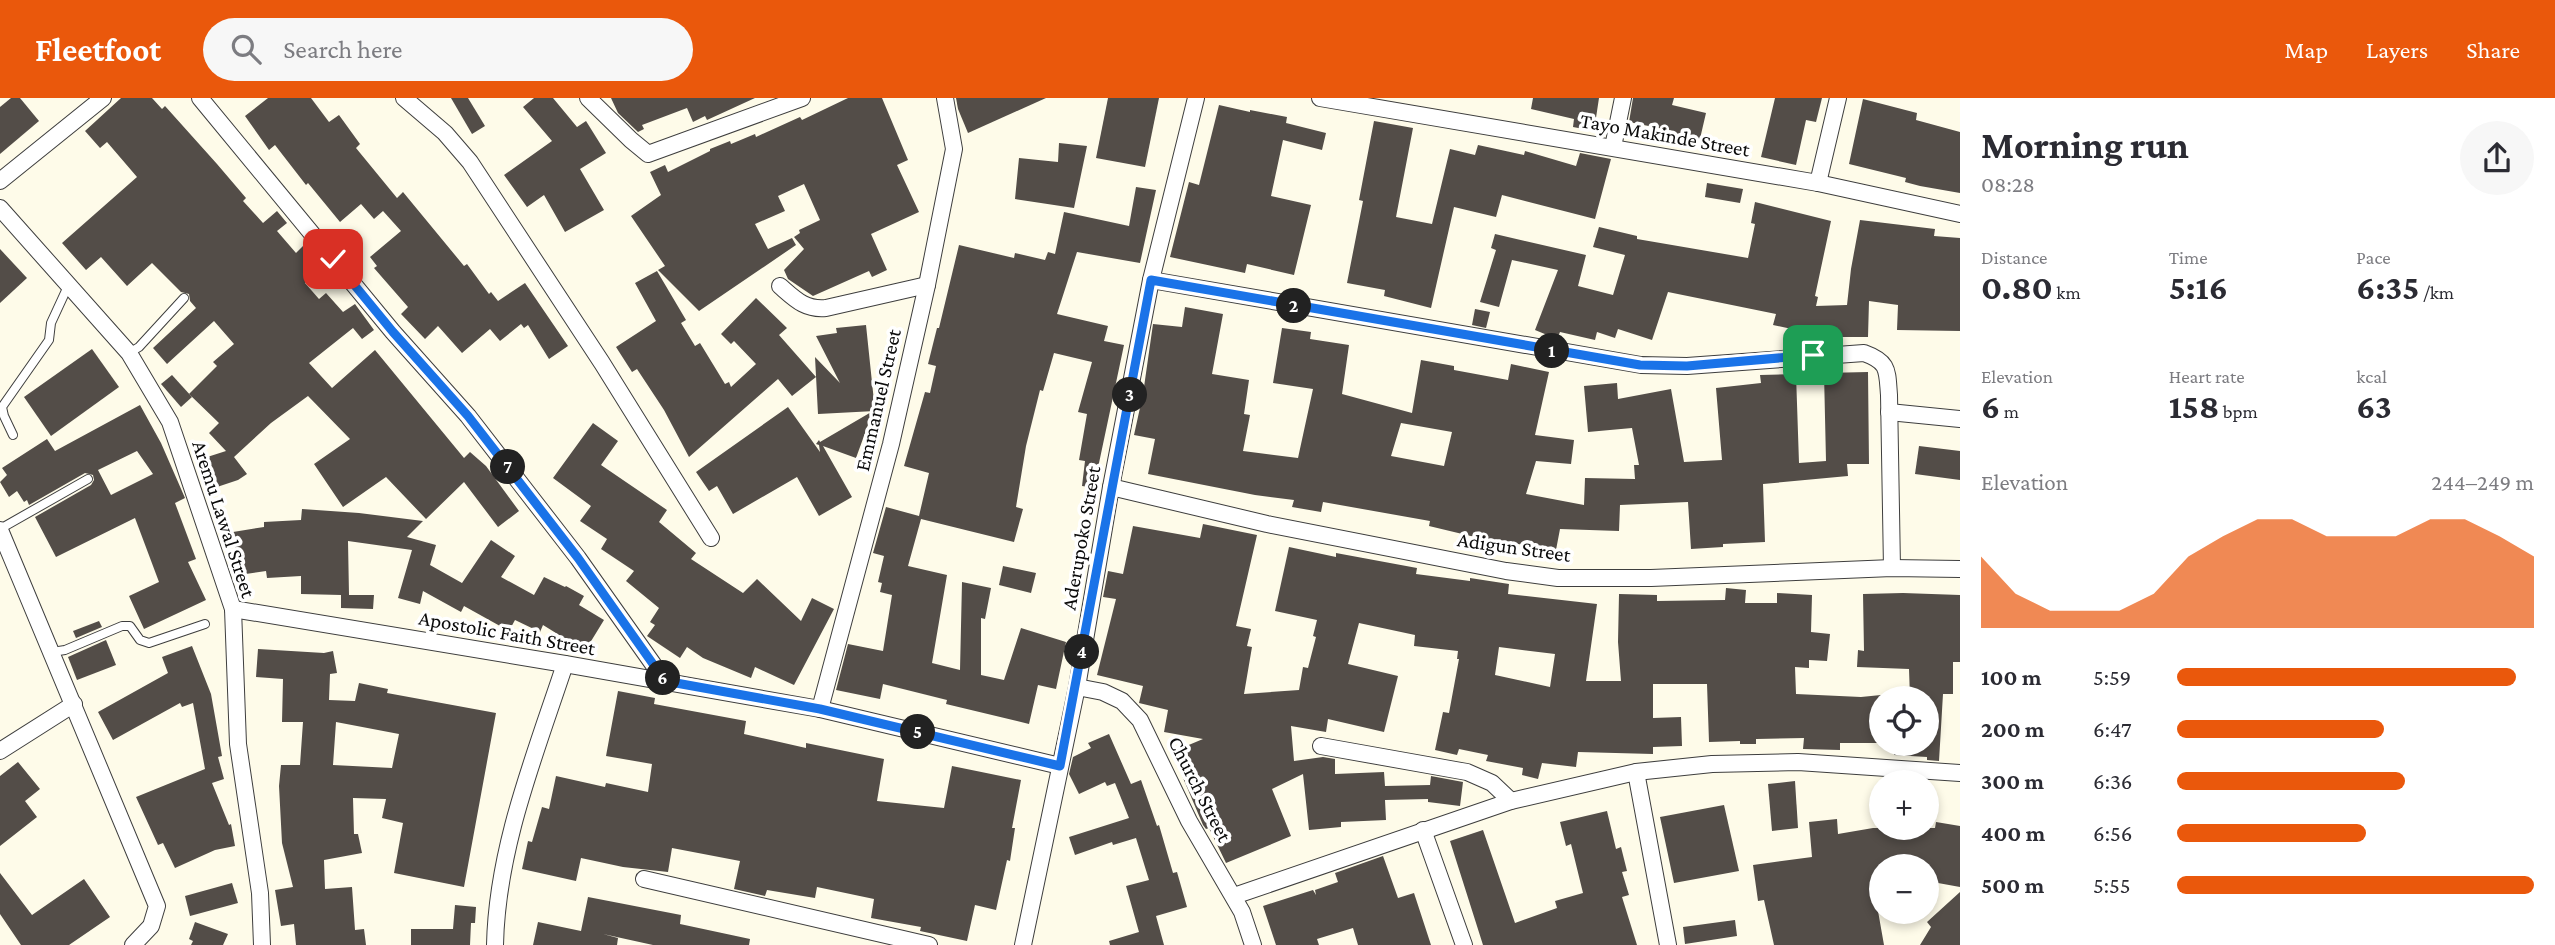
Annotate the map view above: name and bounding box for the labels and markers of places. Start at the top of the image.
pin [303,229,363,289]
pin: 2 [1276,288,1312,324]
pin [1783,325,1843,385]
pin: 1 [1534,334,1570,368]
pin: 3 [1112,378,1148,412]
pin: 7 [490,450,526,484]
pin: 4 [1064,634,1100,670]
pin: 6 [646,660,680,696]
pin: 5 [900,714,936,750]

